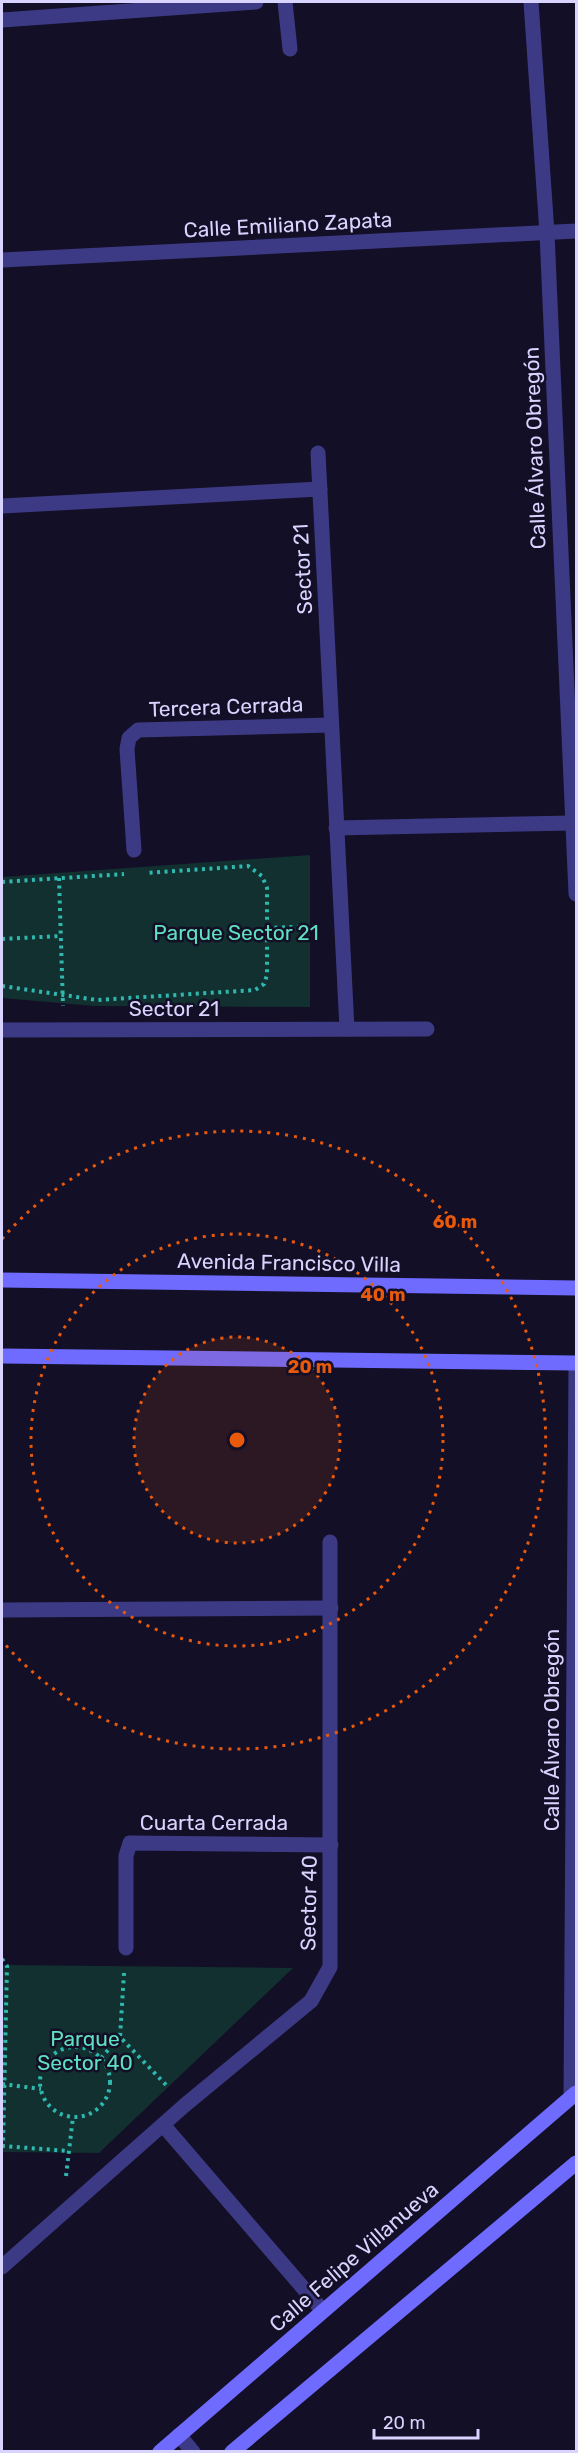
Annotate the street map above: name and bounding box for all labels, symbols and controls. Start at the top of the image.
street label: Calle Emiliano Zapata [183,207,393,242]
street label: Calle Álvaro Obregón [518,346,551,550]
street label: Sector 21 [288,523,317,615]
street label: Tercera Cerrada [148,691,304,722]
park label: Parque Sector 21 [153,920,319,945]
street label: Sector 21 [129,996,219,1021]
text: 60 m [433,1211,477,1233]
street label: Avenida Francisco Villa [177,1248,401,1277]
text: 40 m [361,1284,405,1306]
text: 20 m [288,1356,332,1378]
centre of rings [227,1430,247,1450]
street label: Calle Álvaro Obregón [539,1629,564,1831]
street label: Cuarta Cerrada [140,1810,288,1835]
street label: Sector 40 [295,1855,322,1951]
park label: Parque Sector 40 [37,2026,133,2075]
street label: Calle Felipe Villanueva [264,2176,443,2337]
scale bar [374,2402,478,2440]
text: 20 m [383,2412,425,2434]

